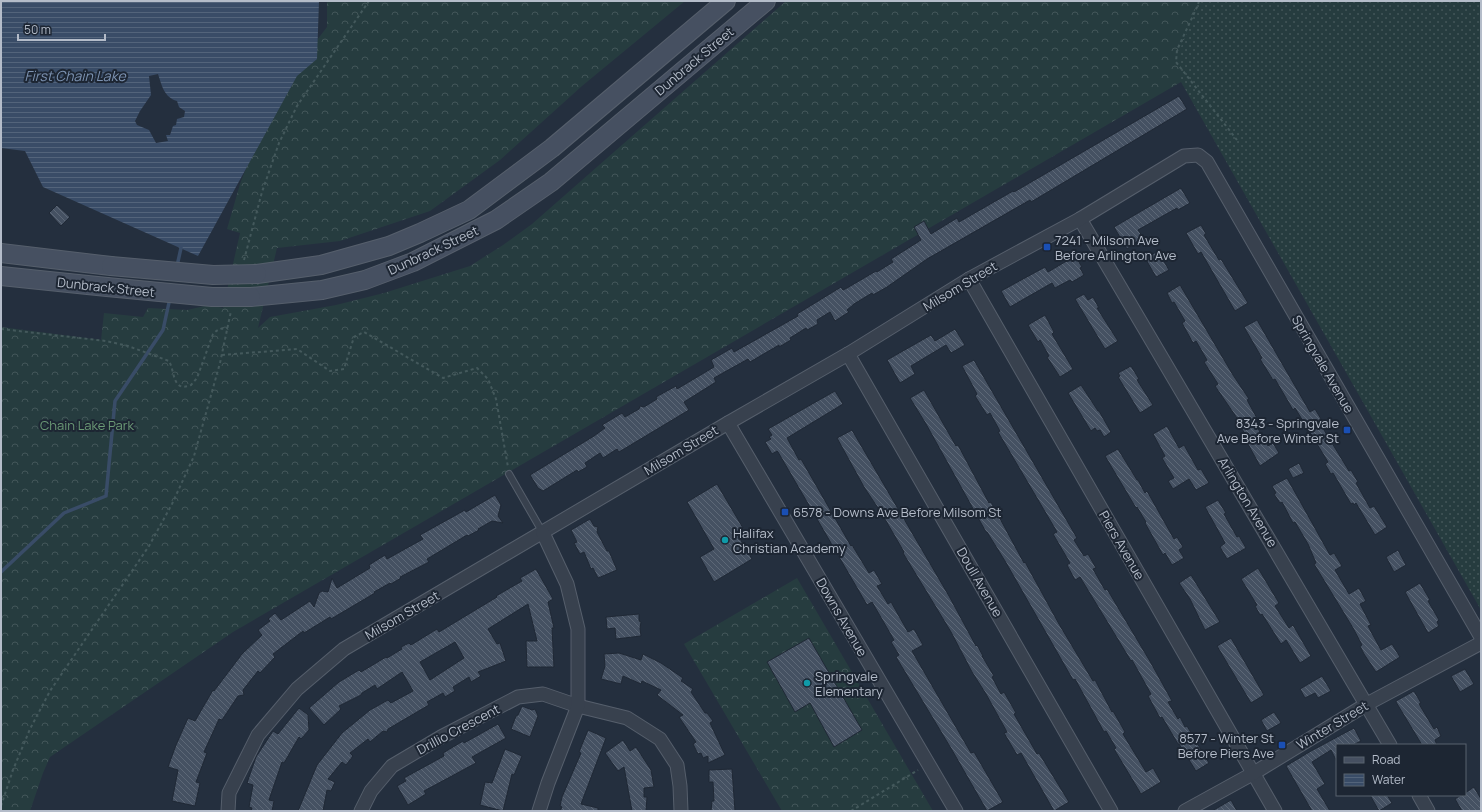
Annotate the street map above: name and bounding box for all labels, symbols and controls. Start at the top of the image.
scale bar [18,16,105,42]
text: 50 m [24,21,51,38]
street label: Dunbrack Street [651,23,737,99]
water label: First Chain Lake [24,66,126,85]
street label: Dunbrack Street [385,221,481,279]
place label: 7241 - Milsom Ave Before Arlington Ave [1055,231,1177,264]
marker: 7241 - Milsom Ave Before Arlington Ave [1042,242,1052,252]
street label: Milsom Street [920,257,1000,315]
street label: Dunbrack Street [56,273,156,301]
street label: Springvale Avenue [1288,312,1358,416]
place label: 8343 - Springvale Ave Before Winter St [1217,414,1339,447]
park label: Chain Lake Park [40,416,134,434]
street label: Milsom Street [641,421,721,479]
marker: 8343 - Springvale Ave Before Winter St [1342,425,1352,435]
street label: Arlington Avenue [1214,454,1282,551]
place label: 6578 - Downs Ave Before Milsom St [793,503,1002,521]
marker: 6578 - Downs Ave Before Milsom St [780,507,790,517]
street label: Piers Avenue [1095,507,1149,583]
place label: Halifax Christian Academy [733,524,846,557]
marker: Halifax Christian Academy [720,535,730,545]
street label: Doull Avenue [953,544,1007,620]
street label: Downs Avenue [812,574,872,660]
street label: Milsom Street [361,586,443,644]
place label: Springvale Elementary [815,667,883,700]
marker: Springvale Elementary [802,678,812,688]
street label: Winter Street [1293,697,1371,753]
street label: Drillio Crescent [413,700,503,758]
place label: 8577 - Winter St Before Piers Ave [1178,729,1274,762]
marker: 8577 - Winter St Before Piers Ave [1277,740,1287,750]
legend [1336,744,1466,796]
text: Road [1372,751,1400,768]
text: Water [1372,771,1406,788]

